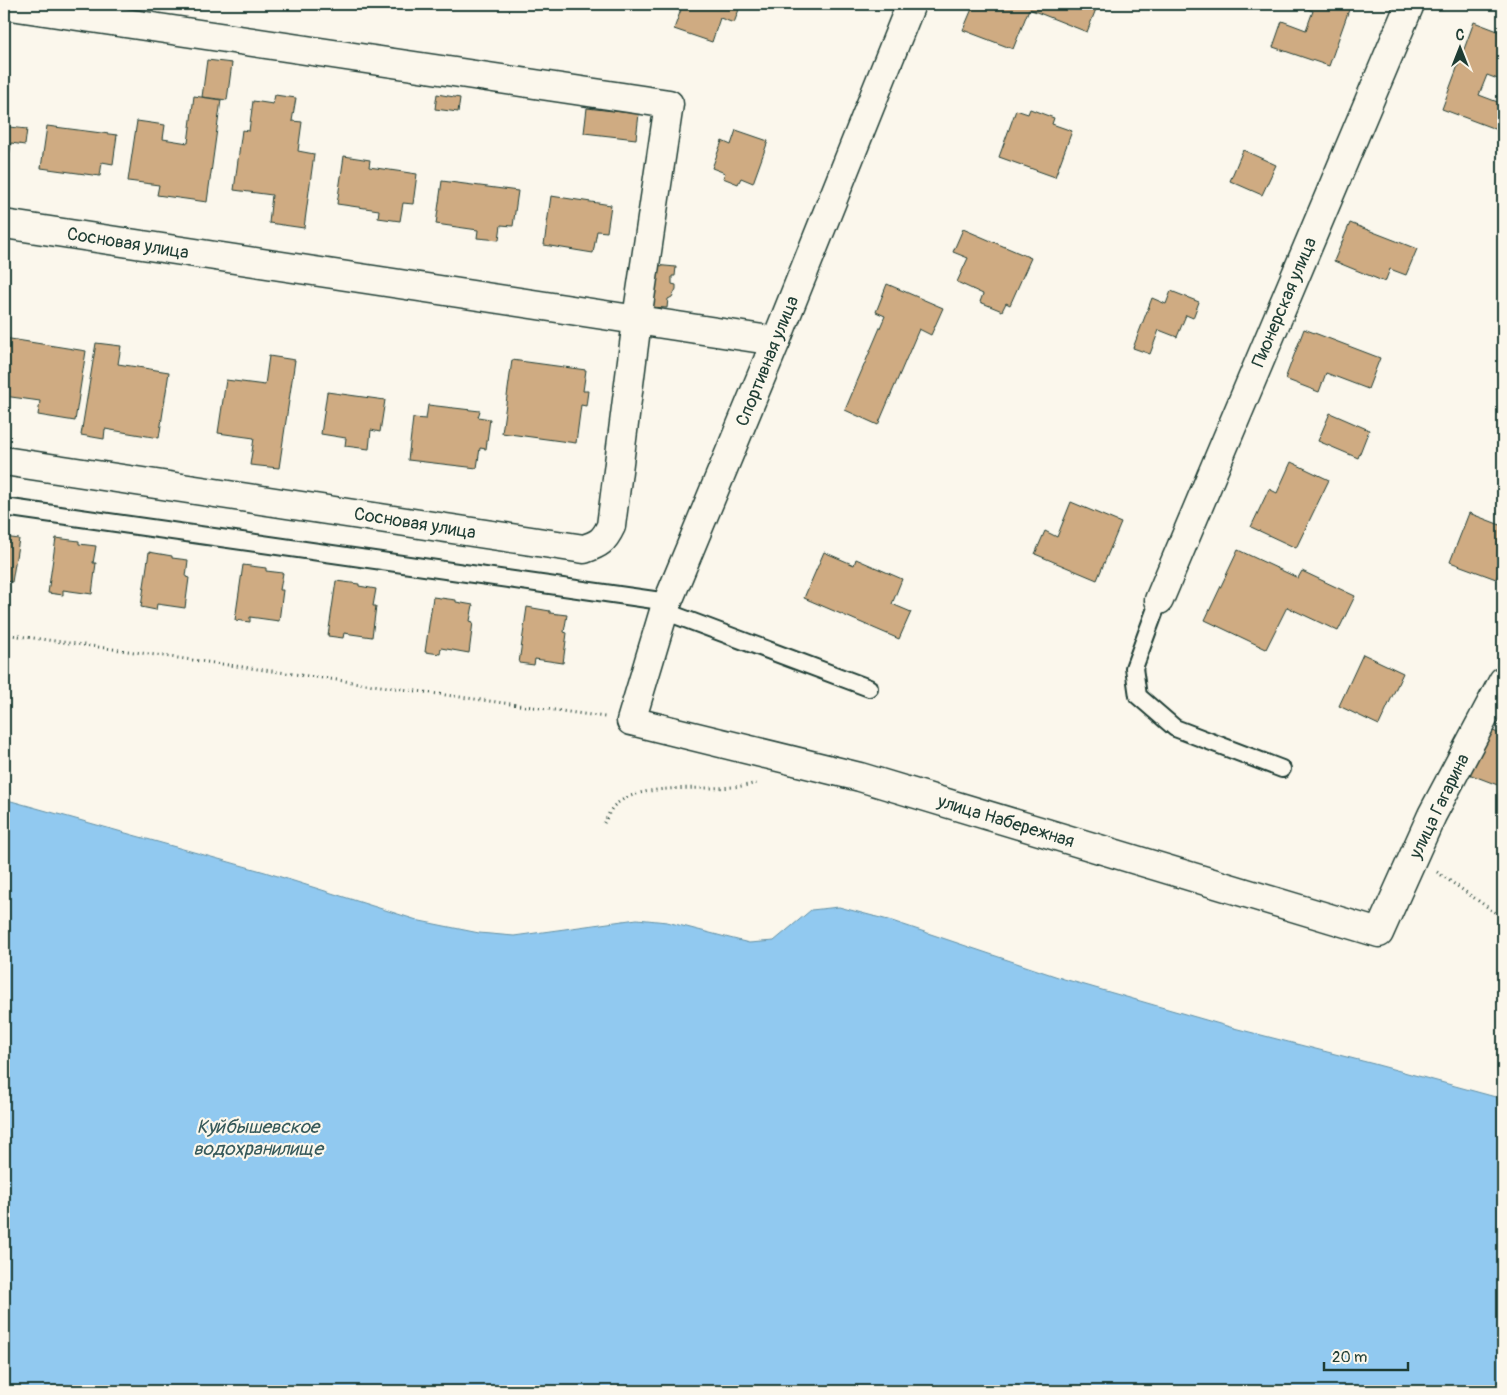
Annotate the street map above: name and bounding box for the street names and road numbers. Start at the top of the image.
street label: Сосновая улица [65,223,190,264]
street label: Пионерская улица [1247,234,1322,371]
street label: Спортивная улица [731,293,804,430]
street label: Сосновая улица [352,503,477,544]
street label: улица Гагарина [1404,750,1475,863]
street label: улица Набережная [934,789,1077,853]

